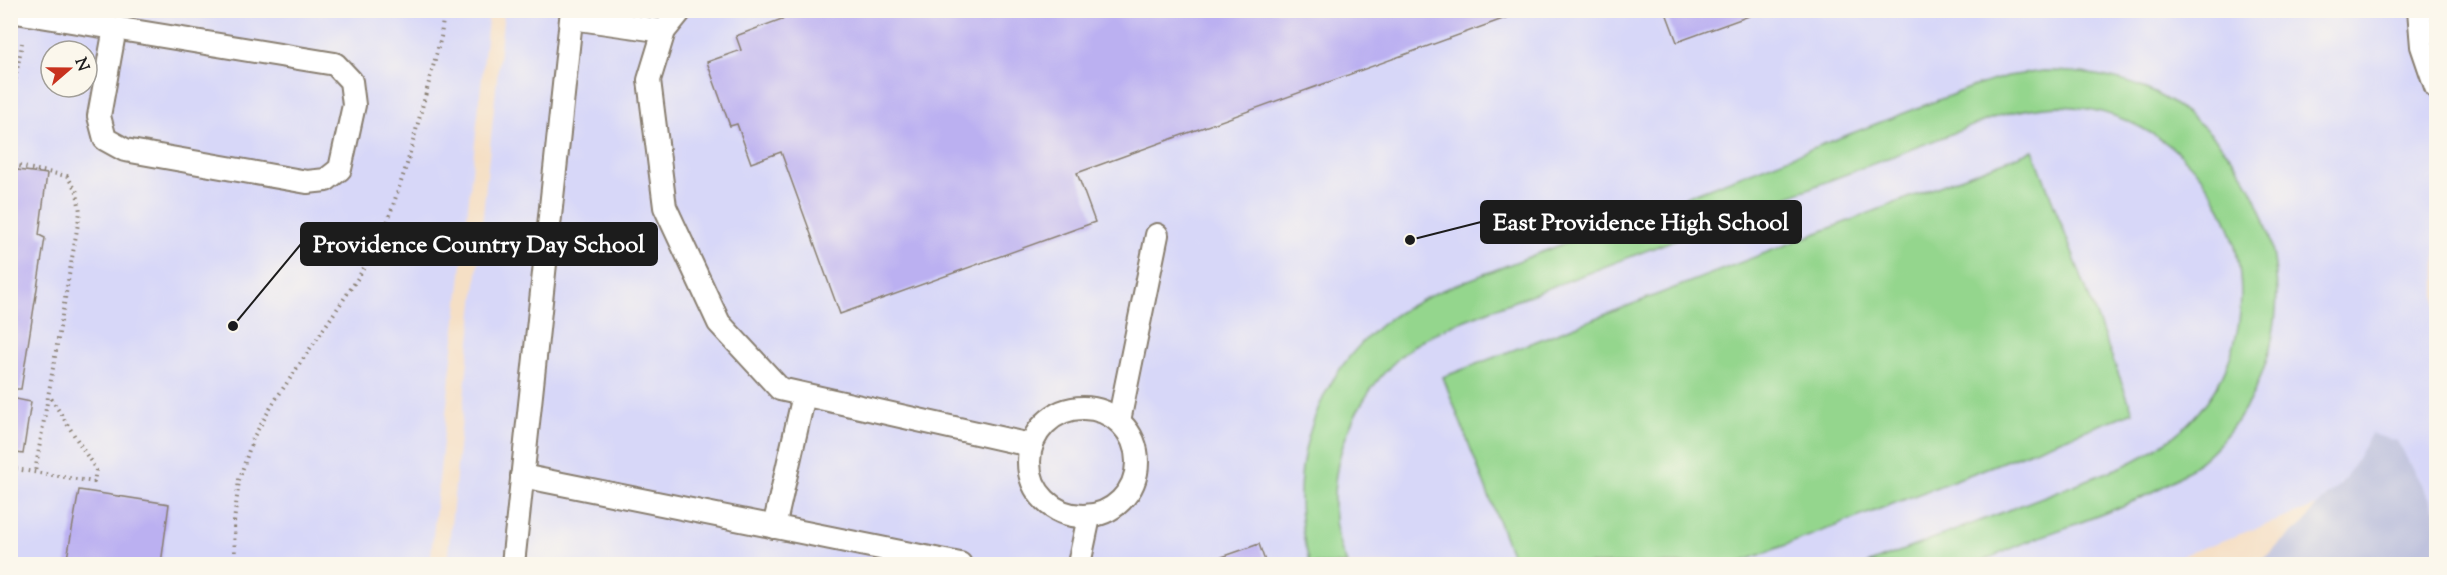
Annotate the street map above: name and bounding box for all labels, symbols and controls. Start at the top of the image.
north arrow [39,39,99,99]
text: N [68,55,94,75]
callout: East Providence High School [1481,201,1801,243]
text: East Providence High School [1493,207,1789,241]
callout: Providence Country Day School [301,223,657,265]
text: Providence Country Day School [313,229,645,263]

